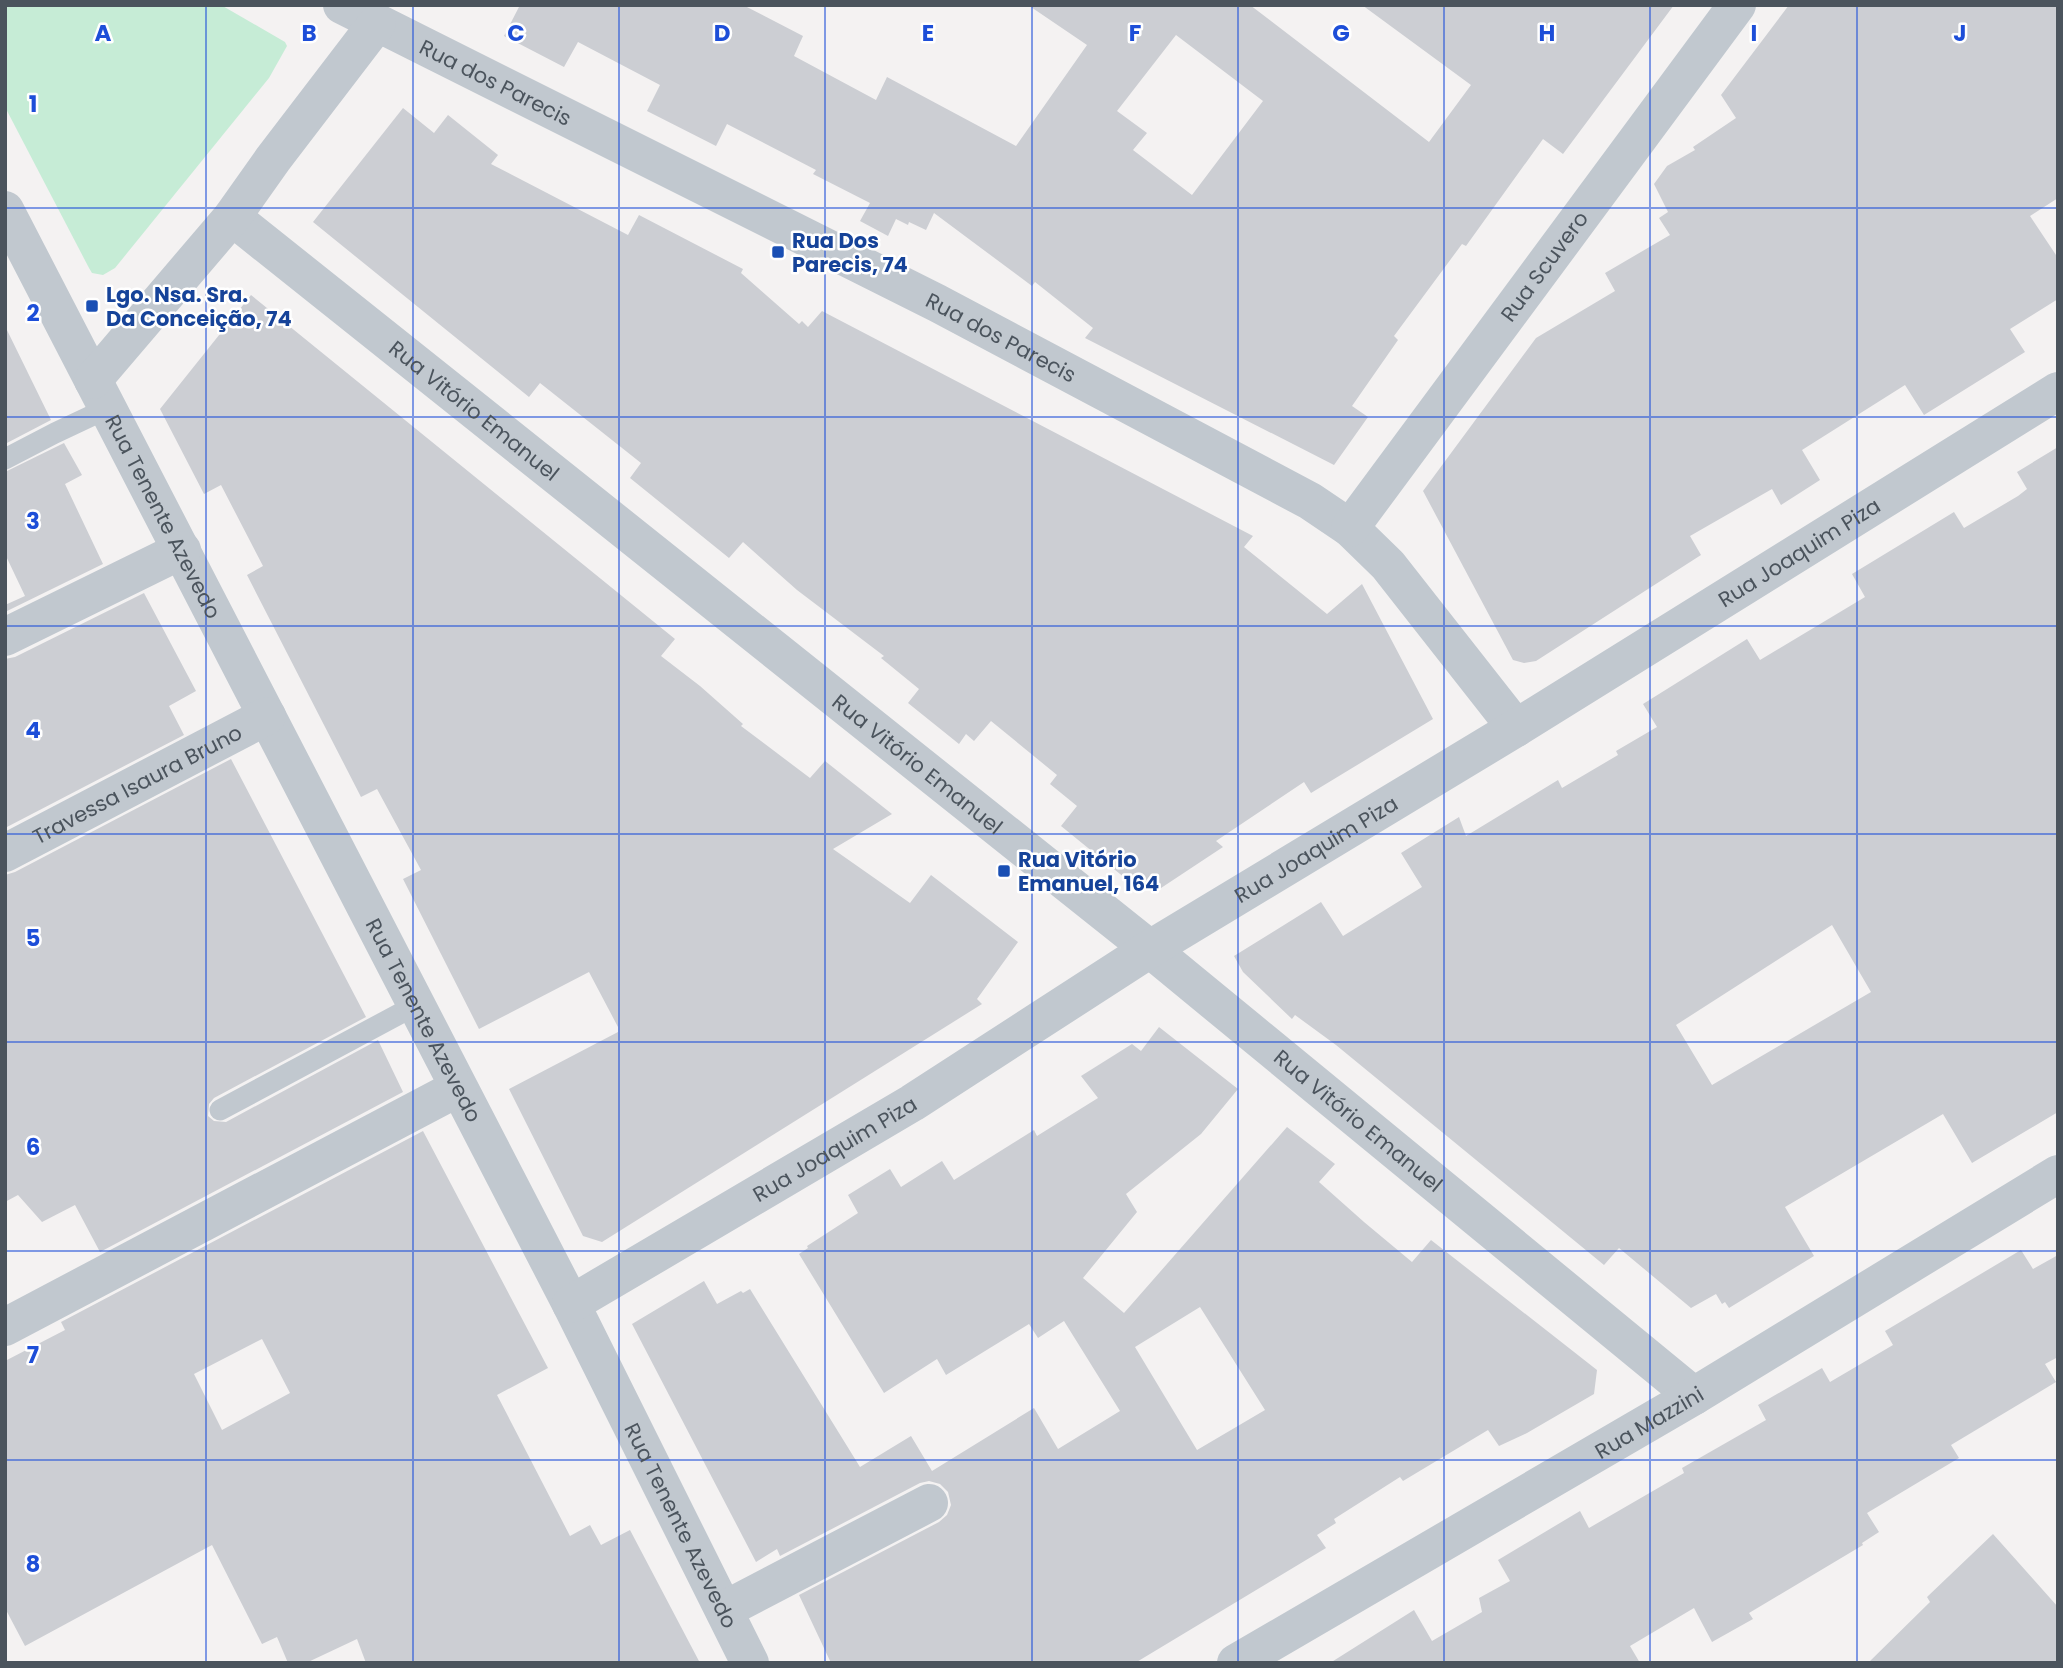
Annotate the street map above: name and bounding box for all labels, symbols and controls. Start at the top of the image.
text: A [95,17,112,49]
text: B [301,17,317,49]
text: C [507,17,525,49]
text: D [714,17,730,49]
text: E [922,17,934,49]
text: F [1129,17,1141,49]
text: G [1332,17,1350,49]
text: H [1539,17,1555,49]
text: I [1751,17,1757,49]
text: J [1953,17,1967,49]
street label: Rua dos Parecis [415,32,577,132]
text: 1 [29,88,37,120]
street label: Rua Scuvero [1493,205,1594,327]
place label: Rua Dos Parecis, 74 [792,226,908,279]
marker: Rua Dos Parecis, 74 [770,244,786,260]
place label: Lgo. Nsa. Sra. Da Conceição, 74 [106,280,292,333]
street label: Rua dos Parecis [921,285,1081,389]
text: 2 [26,297,40,329]
marker: Lgo. Nsa. Sra. Da Conceição, 74 [84,298,100,314]
street label: Rua Vitório Emanuel [383,333,566,487]
street label: Rua Tenente Azevedo [99,409,228,623]
street label: Rua Joaquim Piza [1712,491,1886,614]
text: 3 [26,505,40,537]
street label: Rua Vitório Emanuel [826,687,1009,841]
text: 4 [25,714,41,746]
street label: Travessa Isaura Bruno [27,717,247,851]
street label: Rua Joaquim Piza [1229,788,1403,909]
place label: Rua Vitório Emanuel, 164 [1018,845,1159,898]
marker: Rua Vitório Emanuel, 164 [996,863,1012,879]
street label: Rua Tenente Azevedo [359,913,489,1127]
text: 5 [26,922,40,954]
street label: Rua Vitório Emanuel [1268,1042,1449,1198]
street label: Rua Joaquim Piza [747,1089,922,1208]
text: 6 [26,1131,40,1163]
text: 7 [27,1339,39,1371]
street label: Rua Mazzini [1589,1379,1709,1465]
street label: Rua Tenente Azevedo [618,1418,745,1633]
text: 8 [26,1548,40,1580]

